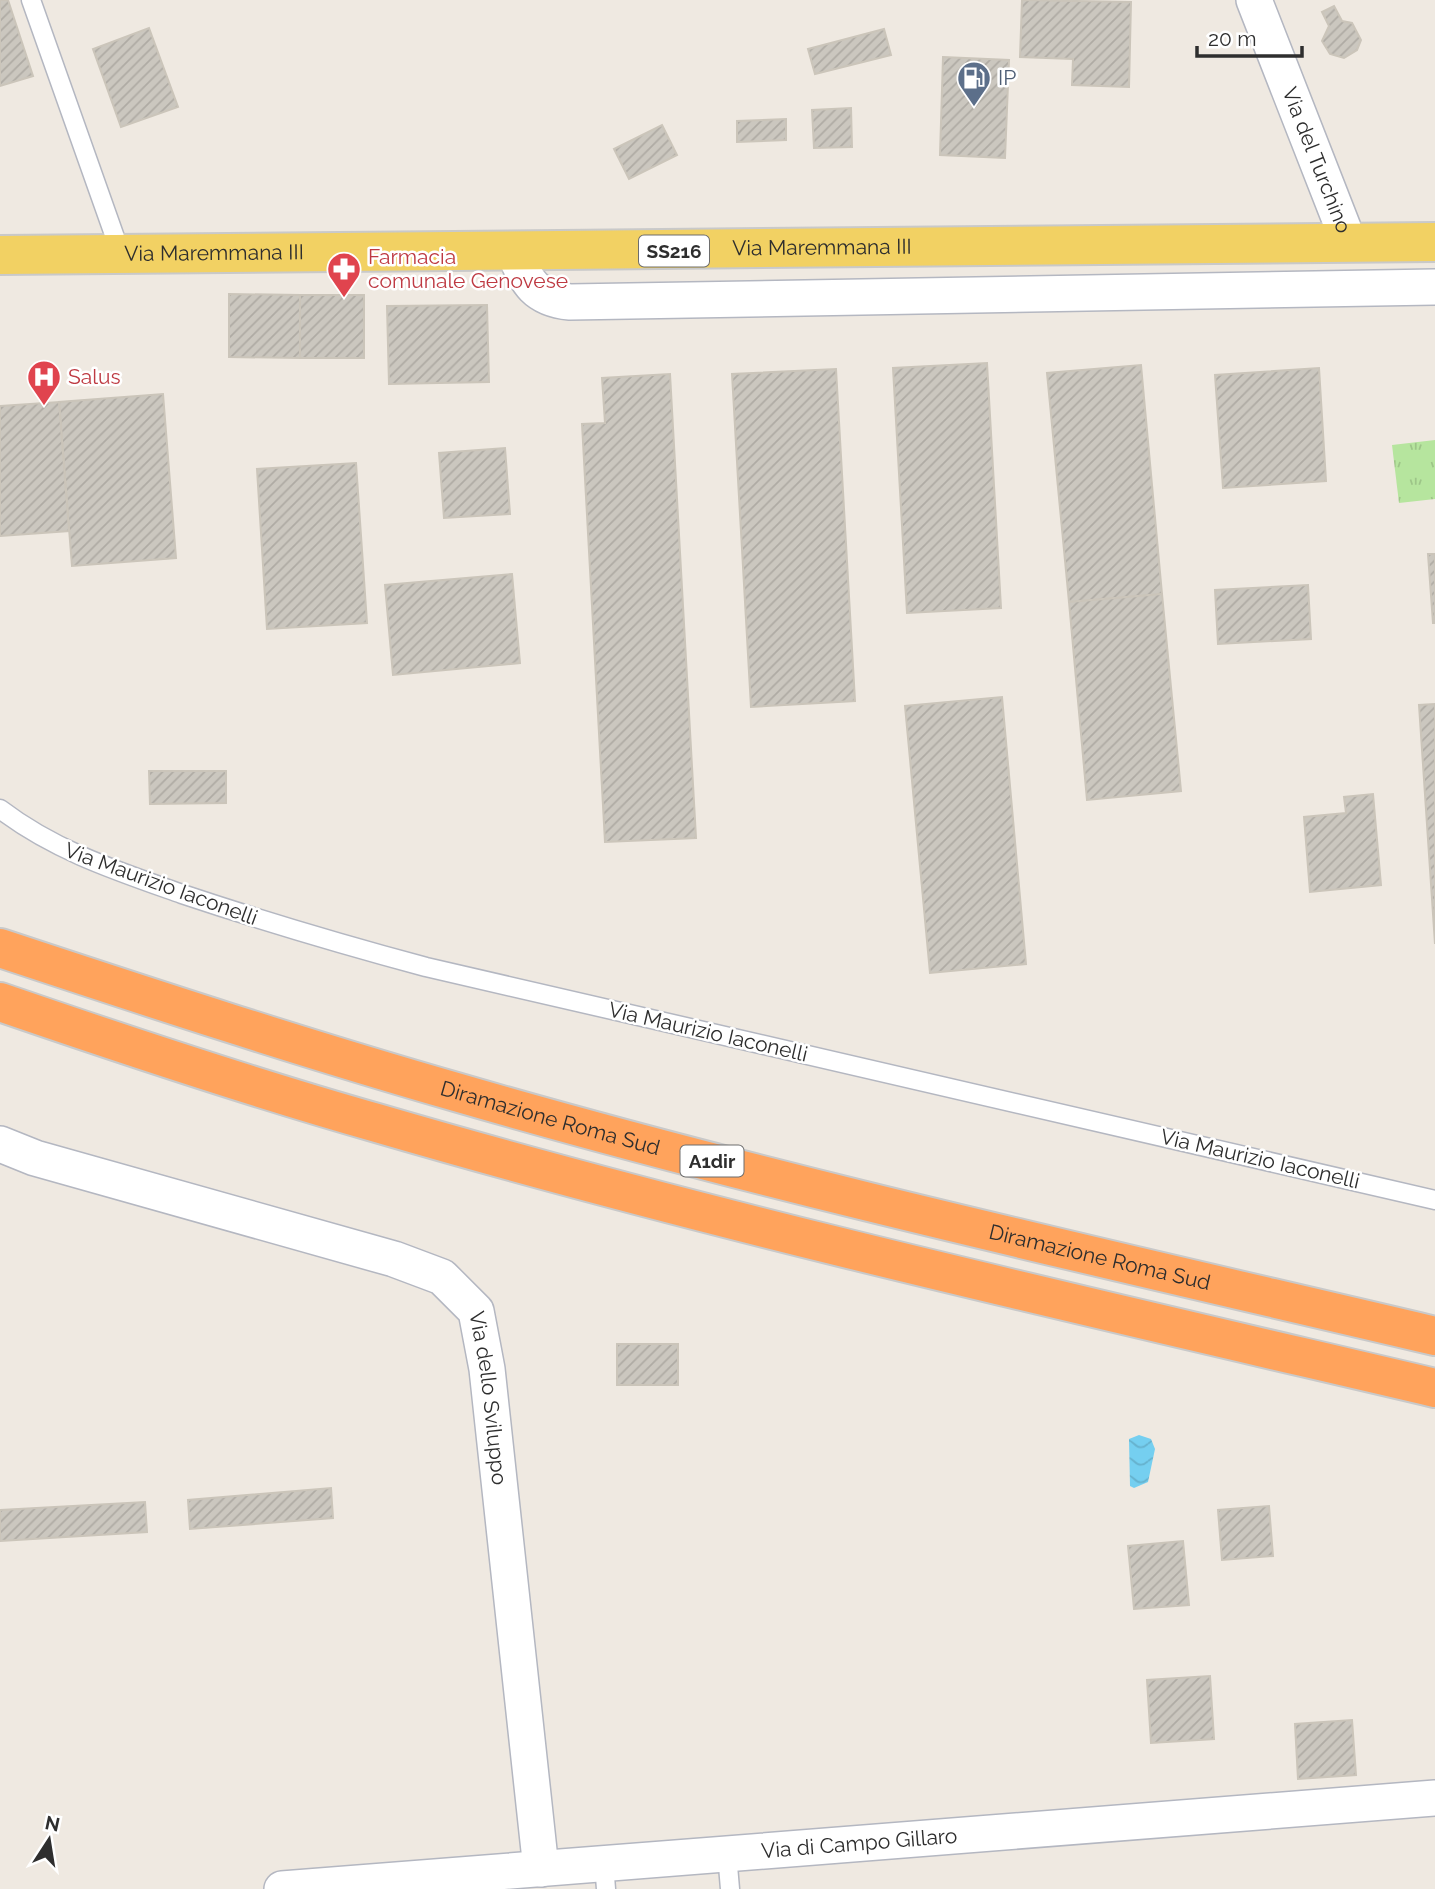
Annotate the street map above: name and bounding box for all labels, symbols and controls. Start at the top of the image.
scale bar [1197,14,1302,58]
text: 20 m [1208,26,1256,51]
fuel station icon: IP [955,59,993,108]
place label: IP [998,65,1016,90]
street label: Via del Turchino [1277,83,1357,237]
street label: Via Maremmana III [732,234,912,260]
road number: SS216 [639,235,709,266]
street label: Via Maremmana III [124,239,304,266]
place label: Farmacia comunale Genovese [368,244,568,293]
pharmacy icon: Farmacia comunale Genovese [325,250,363,299]
hospital icon: Salus [25,358,63,407]
place label: Salus [68,364,121,389]
street label: Via Maurizio Iaconelli [61,837,261,930]
street label: Via Maurizio Iaconelli [606,996,810,1067]
street label: Diramazione Roma Sud [438,1075,663,1160]
street label: Via Maurizio Iaconelli [1158,1123,1362,1194]
road number: A1dir [680,1146,744,1176]
street label: Diramazione Roma Sud [987,1219,1213,1295]
street label: Via dello Sviluppo [464,1309,512,1486]
north arrow [14,1805,84,1875]
text: N [43,1811,62,1836]
street label: Via di Campo Gillaro [760,1823,958,1863]

